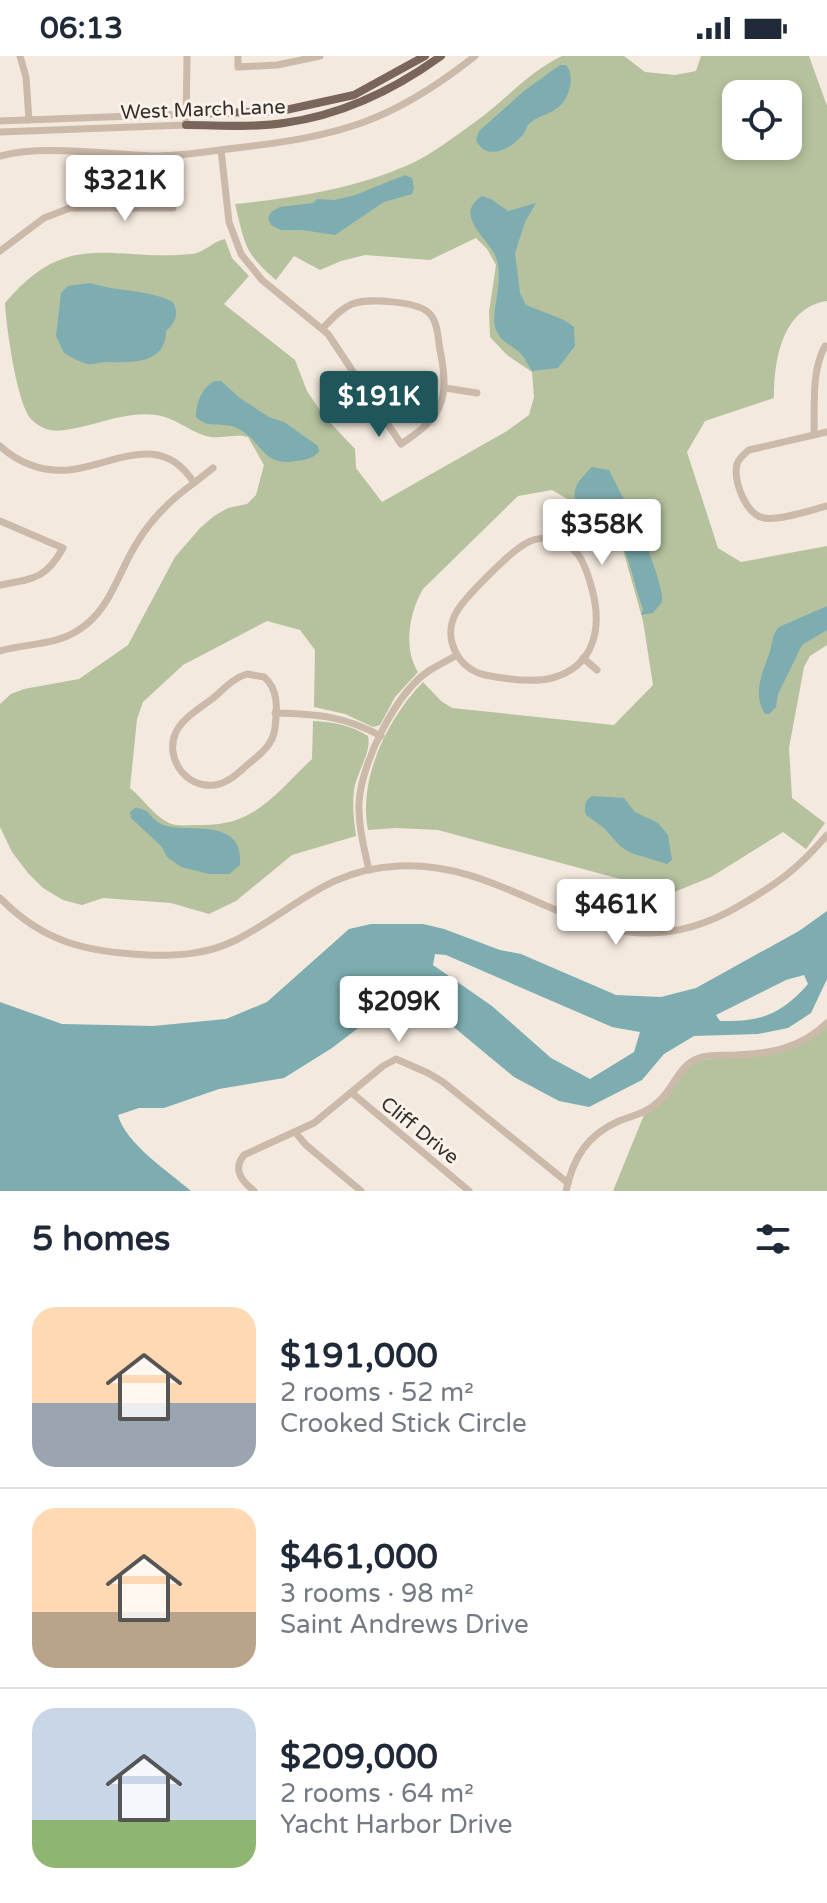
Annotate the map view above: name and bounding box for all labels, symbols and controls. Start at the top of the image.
text: 06:13 [40,10,123,47]
map controls [722,80,802,160]
button: locate [722,80,802,160]
street label: West March Lane [120,95,286,125]
pin: $321K [69,155,181,223]
text: $321K [84,165,166,196]
pin: $191K [323,371,435,439]
text: $191K [338,381,420,412]
pin: $358K [546,499,658,567]
text: $358K [561,509,643,540]
pin: $461K [560,879,672,947]
text: $461K [575,889,657,920]
pin: $209K [343,976,455,1044]
text: $209K [358,986,440,1017]
street label: Cliff Drive [375,1092,463,1170]
icon: filters [751,1217,795,1261]
text: 5 homes [32,1219,170,1260]
text: $191,000 [280,1336,438,1377]
icon: home [96,1339,192,1435]
text: 2 rooms · 52 m² [280,1377,474,1408]
text: Crooked Stick Circle [280,1408,527,1439]
text: $461,000 [280,1537,438,1578]
icon: home [96,1540,192,1636]
text: 3 rooms · 98 m² [280,1578,474,1609]
text: Saint Andrews Drive [280,1609,529,1640]
text: $209,000 [280,1737,438,1778]
icon: home [96,1740,192,1836]
text: 2 rooms · 64 m² [280,1778,474,1809]
text: Yacht Harbor Drive [280,1809,512,1840]

